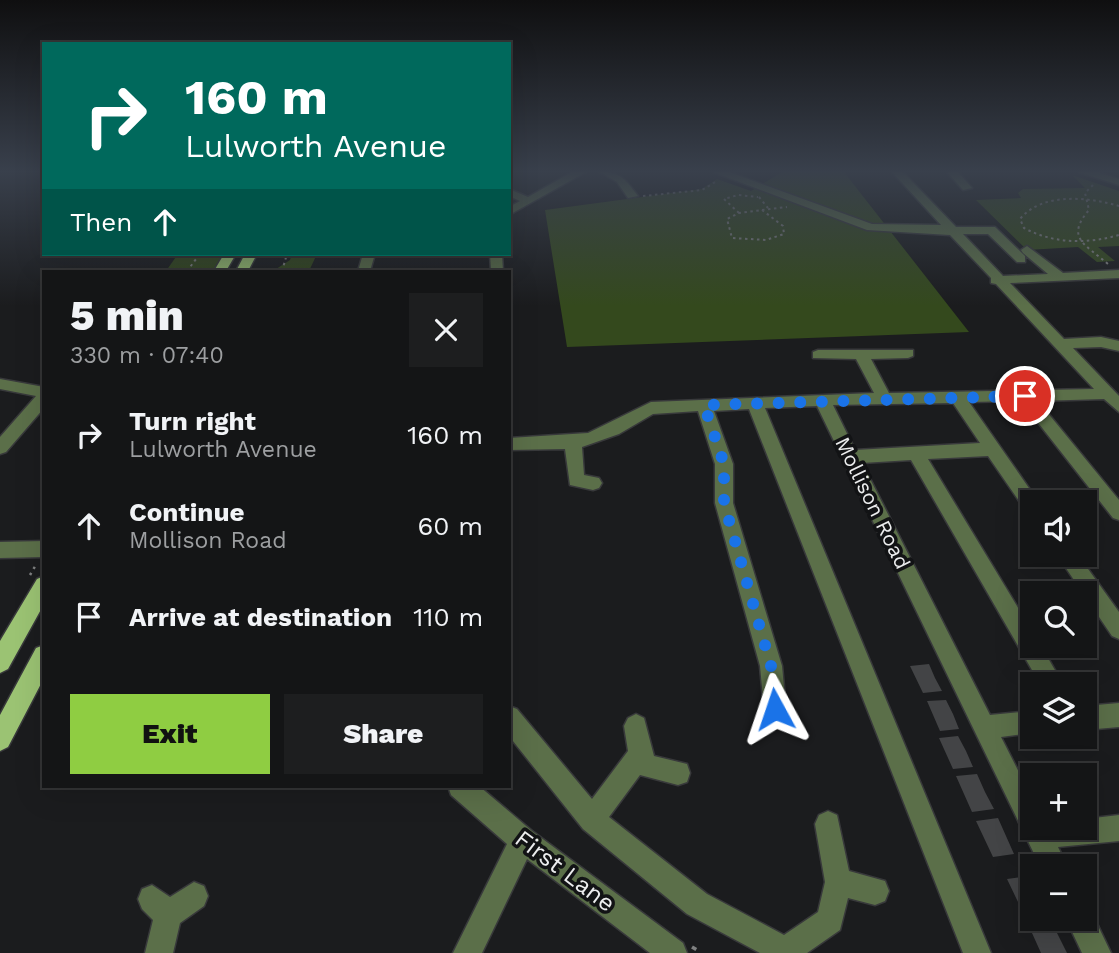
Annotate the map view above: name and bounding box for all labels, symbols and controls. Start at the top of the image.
text: 160 m [185,68,328,126]
icon: right [70,70,161,161]
text: Lulworth Avenue [185,127,446,165]
icon: ahead [146,203,184,241]
text: Then [70,207,132,237]
text: 5 min [70,291,184,340]
button: close [409,293,483,367]
text: 330 m · 07:40 [70,342,224,369]
pin [995,366,1055,426]
icon: arrive [1006,377,1044,415]
text: Turn right [129,406,256,436]
icon: right [70,416,108,454]
text: 160 m [407,420,483,450]
street label: Mollison Road [830,433,916,573]
text: Lulworth Avenue [129,436,317,463]
map controls [1020,490,1097,931]
button: sound [1020,490,1097,567]
text: Continue [129,497,245,527]
icon: ahead [70,507,108,545]
text: 60 m [417,511,483,541]
text: Mollison Road [129,527,287,554]
button: search [1020,581,1097,658]
icon: arrive [70,598,108,636]
text: Arrive at destination [129,602,392,632]
text: 110 m [413,602,483,632]
position arrow [738,672,812,746]
button: layers [1020,672,1097,749]
button: Exit [70,694,270,774]
button: Share [284,694,483,774]
button: + [1020,763,1097,840]
street label: First Lane [510,824,620,918]
button: − [1020,854,1097,931]

